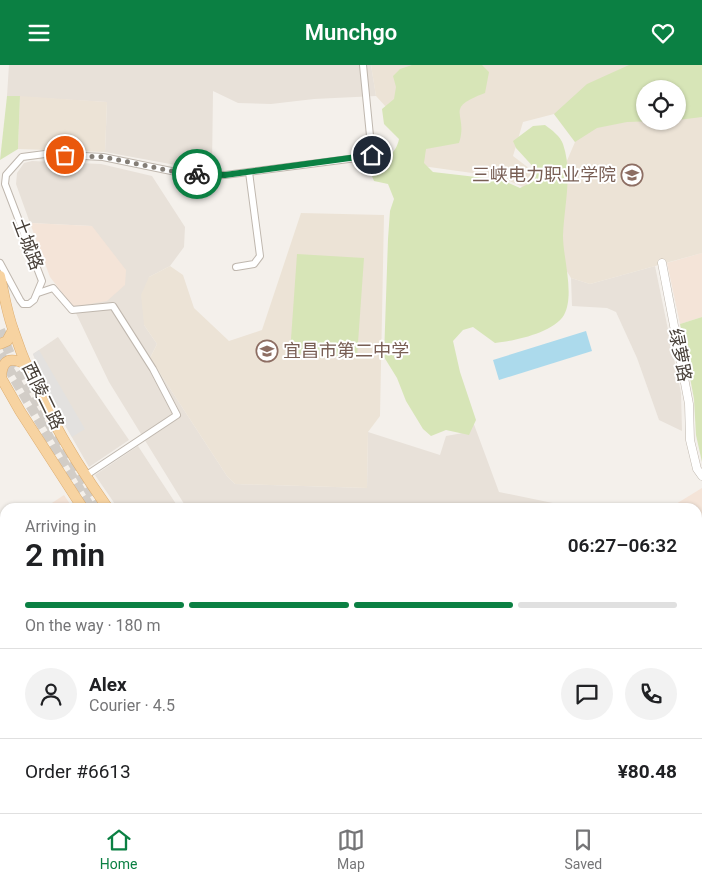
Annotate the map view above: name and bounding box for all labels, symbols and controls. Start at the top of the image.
icon: menu [25,19,53,47]
icon: heart [649,19,677,47]
text: Munchgo [305,20,397,45]
map controls [636,80,686,130]
button: locate [636,80,686,130]
pin [44,134,86,176]
pin [351,134,393,176]
icon: bag [51,141,79,169]
icon: home [358,141,386,169]
courier [172,149,222,199]
icon: bike [183,160,211,188]
school or university icon: 三峡电力职业学院 [620,163,644,187]
place label: 三峡电力职业学院 [472,164,616,185]
street label: 土城路 [9,215,48,273]
street label: 绿萝路 [665,326,696,383]
school or university icon: 宜昌市第二中学 [255,339,279,363]
place label: 宜昌市第二中学 [283,340,409,361]
street label: 西陵二路 [18,359,69,433]
text: Arriving in [25,517,96,536]
text: 06:27–06:32 [568,534,677,557]
text: 2 min [25,536,105,574]
text: On the way · 180 m [25,616,161,635]
button: person [25,668,77,720]
button: chat [561,668,613,720]
button: phone [625,668,677,720]
text: Alex [89,673,127,696]
text: Courier · 4.5 [89,696,175,715]
text: Order #6613 [25,760,131,783]
text: ¥80.48 [618,760,677,783]
tab: Home [100,826,137,872]
tab: Map [337,826,365,872]
tab: Saved [564,826,602,872]

